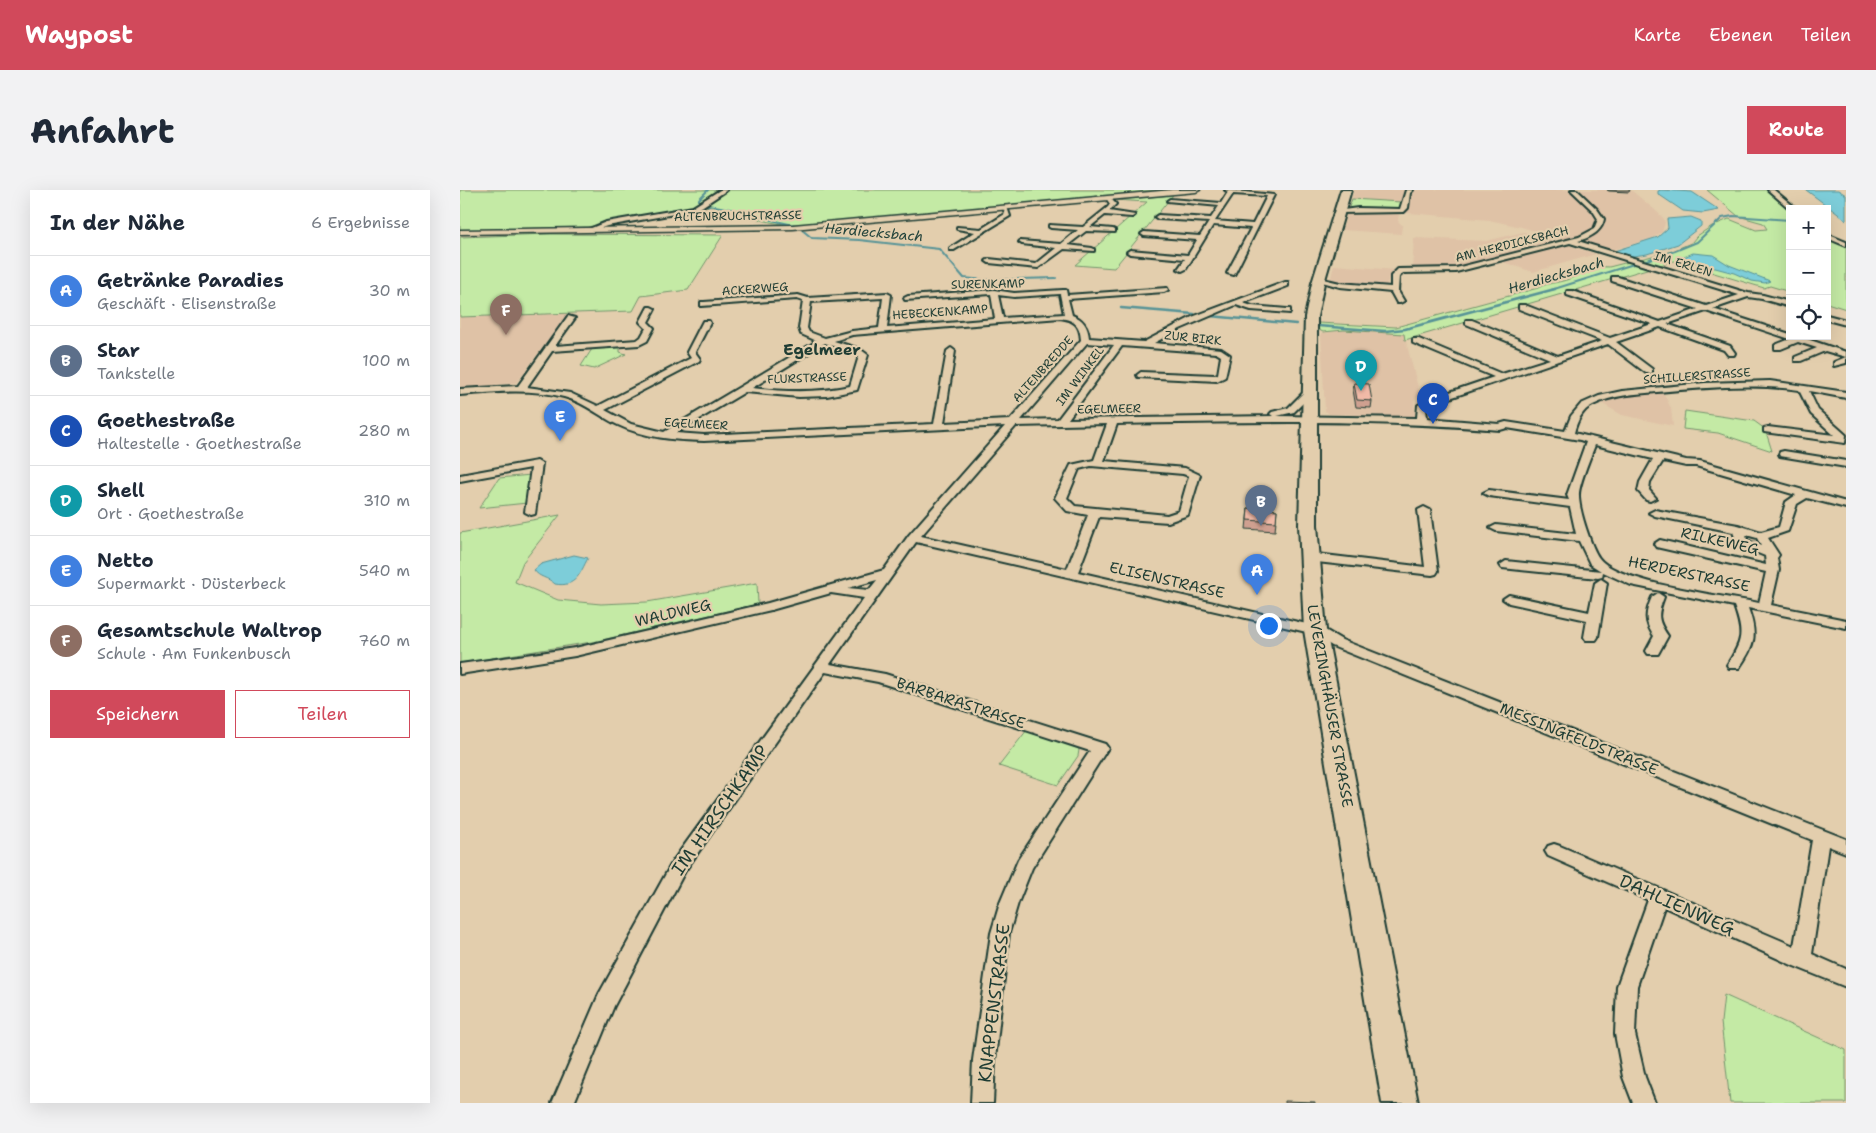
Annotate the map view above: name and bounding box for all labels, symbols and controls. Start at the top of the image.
text: Waypost [25,19,133,51]
text: Karte [1634,23,1681,47]
text: Ebenen [1709,23,1773,47]
text: Teilen [1801,23,1851,47]
button: Route [1747,106,1846,154]
text: Anfahrt [30,107,174,154]
map controls [1786,205,1831,340]
button: + [1786,205,1831,250]
street label: ALTENBRUCHSTRASSE [674,207,802,225]
text: In der Nähe [50,209,185,237]
text: 6 Ergebnisse [311,212,410,233]
water label: Herdiecksbach [824,219,924,245]
street label: AM HERDICKSBACH [1454,222,1571,266]
street label: IM ERLEN [1652,248,1714,280]
button: − [1786,250,1831,295]
water label: Herdiecksbach [1506,253,1606,297]
text: Getränke Paradies [97,268,284,293]
street label: SURENKAMP [951,275,1025,293]
street label: ACKERWEG [721,279,789,299]
text: A [60,280,72,301]
text: 30 m [369,280,410,301]
text: Geschäft · Elisenstraße [97,293,276,314]
pin: F [490,294,522,335]
button: locate [1786,295,1831,340]
street label: HEBECKENKAMP [892,301,988,323]
street label: ZUR BIRK [1164,327,1223,349]
street label: ALTENBREDDE [1009,332,1077,406]
text: Star [97,338,140,363]
district label: Egelmeer [783,339,861,360]
street label: IM WINKEL [1052,343,1108,409]
text: B [61,350,71,371]
text: 100 m [362,350,410,371]
pin: D [1345,350,1377,391]
text: Tankstelle [97,363,175,384]
street label: SCHILLERSTRASSE [1643,364,1751,388]
street label: FLURSTRASSE [767,369,847,387]
pin: C [1417,383,1449,424]
pin: E [544,400,576,441]
street label: EGELMEER [1077,400,1141,418]
text: Goethestraße [97,408,235,433]
street label: EGELMEER [664,414,728,434]
text: C [61,420,71,441]
text: 280 m [358,420,410,441]
text: Haltestelle · Goethestraße [97,433,302,454]
text: Shell [97,478,145,503]
pin: B [1245,485,1277,526]
text: D [60,490,72,511]
text: 310 m [363,490,410,511]
text: Ort · Goethestraße [97,503,244,524]
street label: RILKEWEG [1679,522,1761,560]
text: Netto [97,548,154,573]
street label: HERDERSTRASSE [1626,551,1752,597]
pin: A [1241,554,1273,595]
street label: ELISENSTRASSE [1107,557,1227,603]
text: E [61,560,71,581]
text: 540 m [359,560,410,581]
text: Supermarkt · Düsterbeck [97,573,286,594]
street label: WALDWEG [633,595,713,631]
street label: LEVERINGHÄUSER STRASSE [1302,603,1358,809]
your location [1256,613,1282,639]
text: Gesamtschule Waltrop [97,618,322,643]
text: F [61,630,71,651]
text: 760 m [358,630,410,651]
text: Schule · Am Funkenbusch [97,643,291,664]
street label: BARBARASTRASSE [894,673,1028,733]
button: Speichern [50,690,225,738]
button: Teilen [235,690,410,738]
street label: MESSINGFELDSTRASSE [1497,698,1661,780]
street label: IM HIRSCHKAMP [666,740,774,880]
street label: DAHLIENWEG [1616,869,1739,941]
street label: KNAPPENSTRASSE [972,922,1016,1084]

